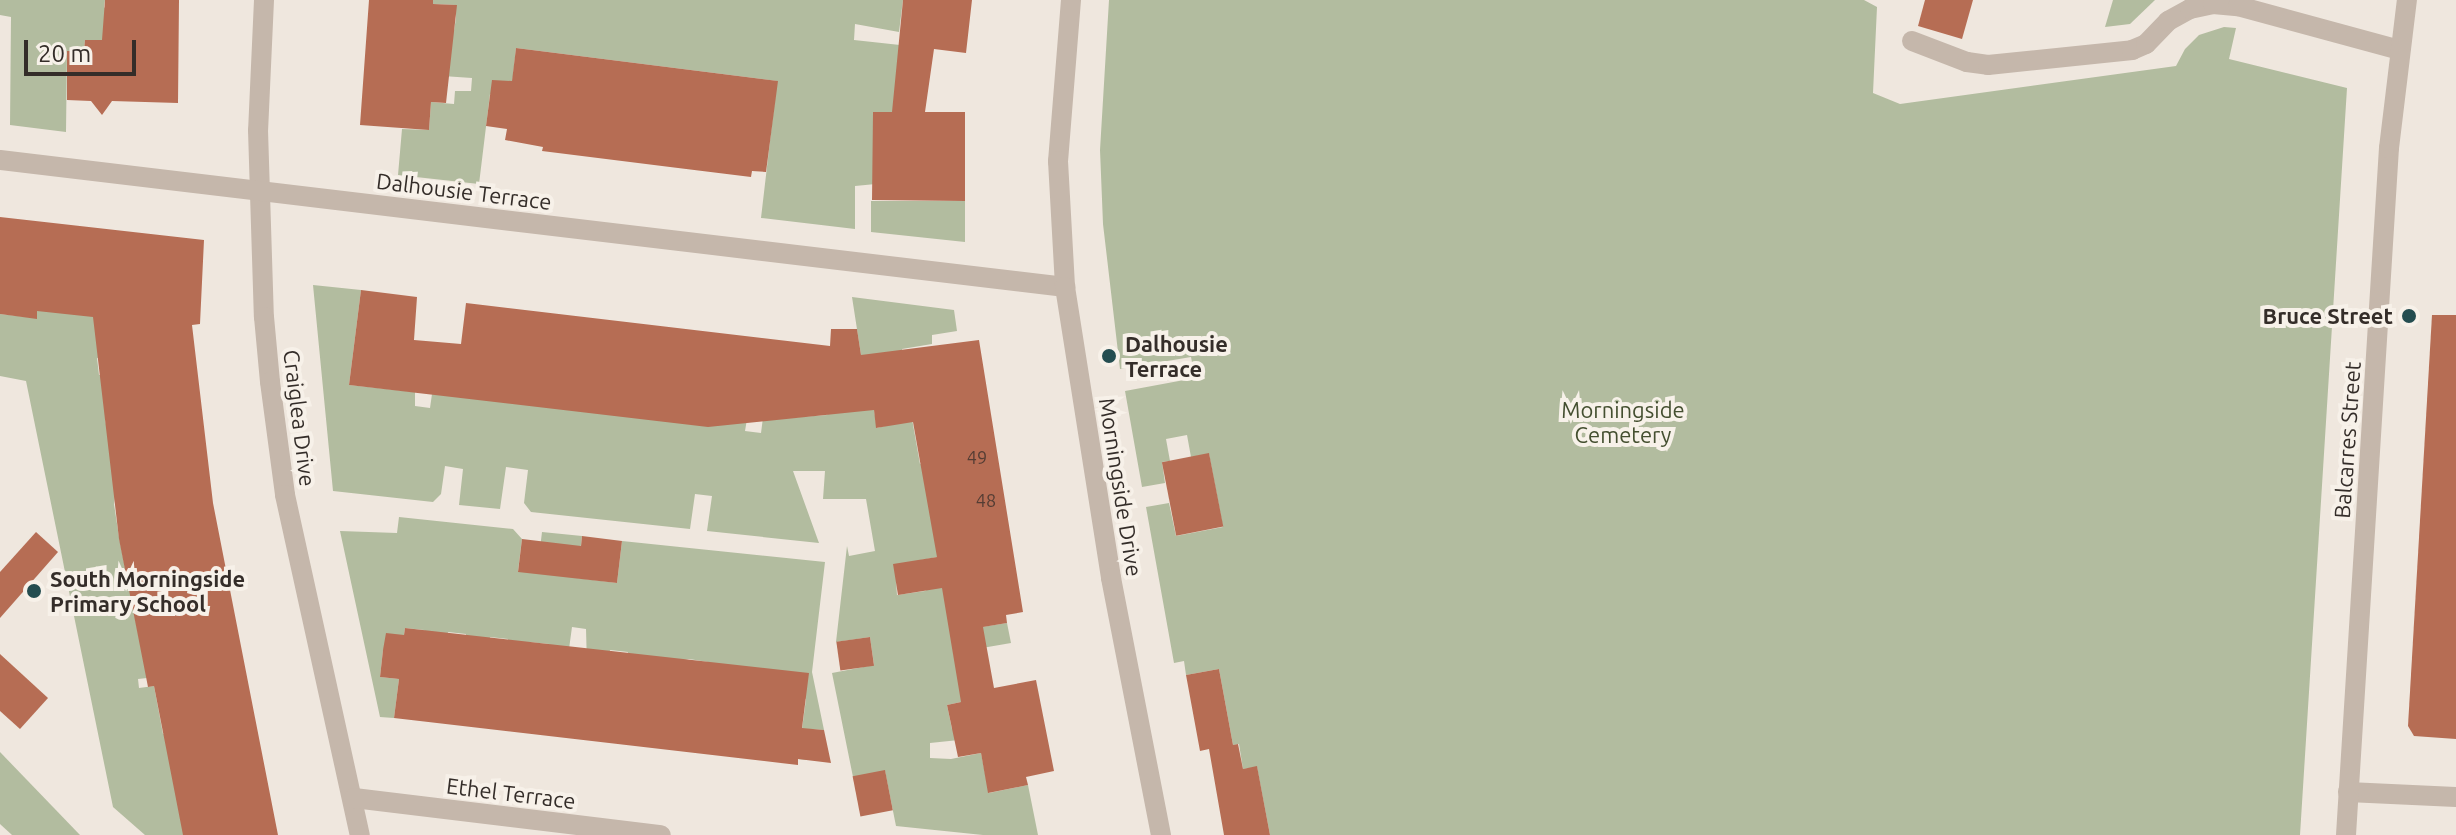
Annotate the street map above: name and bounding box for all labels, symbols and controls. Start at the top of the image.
scale bar [28,24,140,74]
text: 20 m [38,40,91,67]
street label: Dalhousie Terrace [375,167,553,215]
place label: Bruce Street [2263,303,2393,329]
marker: Bruce Street [2400,307,2418,325]
place label: Dalhousie Terrace [1125,330,1228,382]
marker: Dalhousie Terrace [1100,347,1118,365]
street label: Craiglea Drive [279,348,321,488]
street label: Balcarres Street [2328,361,2366,519]
street label: Morningside Drive [1094,396,1148,578]
park label: Morningside Cemetery [1561,396,1685,448]
house number: 49 [967,446,987,468]
house number: 48 [976,489,996,511]
place label: South Morningside Primary School [50,565,245,616]
marker: South Morningside Primary School [25,582,43,600]
street label: Ethel Terrace [445,772,577,814]

